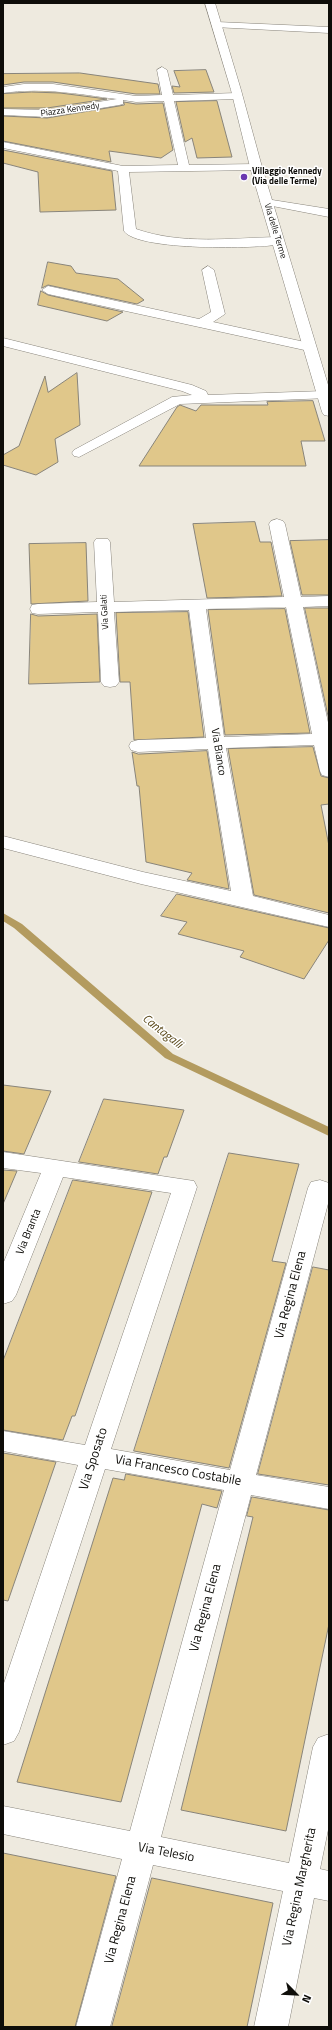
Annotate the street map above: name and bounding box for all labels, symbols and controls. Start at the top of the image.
street label: Piazza Kennedy [40,101,100,119]
place label: Villaggio Kennedy (Via delle Terme) [252,167,322,188]
marker: Villaggio Kennedy (Via delle Terme) [239,172,249,182]
street label: Via delle Terme [261,202,289,260]
street label: Via Galati [99,594,111,630]
street label: Via Bianco [208,727,228,777]
water label: Cantagalli [139,1012,185,1052]
street label: Via Branta [14,1207,44,1257]
street label: Via Regina Elena [272,1249,310,1341]
street label: Via Sposato [77,1426,111,1492]
street label: Via Francesco Costabile [114,1452,242,1490]
street label: Via Regina Elena [187,1562,225,1654]
street label: Via Regina Margherita [280,1826,320,1948]
street label: Via Telesio [136,1840,196,1866]
street label: Via Regina Elena [102,1874,140,1966]
north arrow [276,1974,316,2014]
text: N [298,1992,316,2006]

